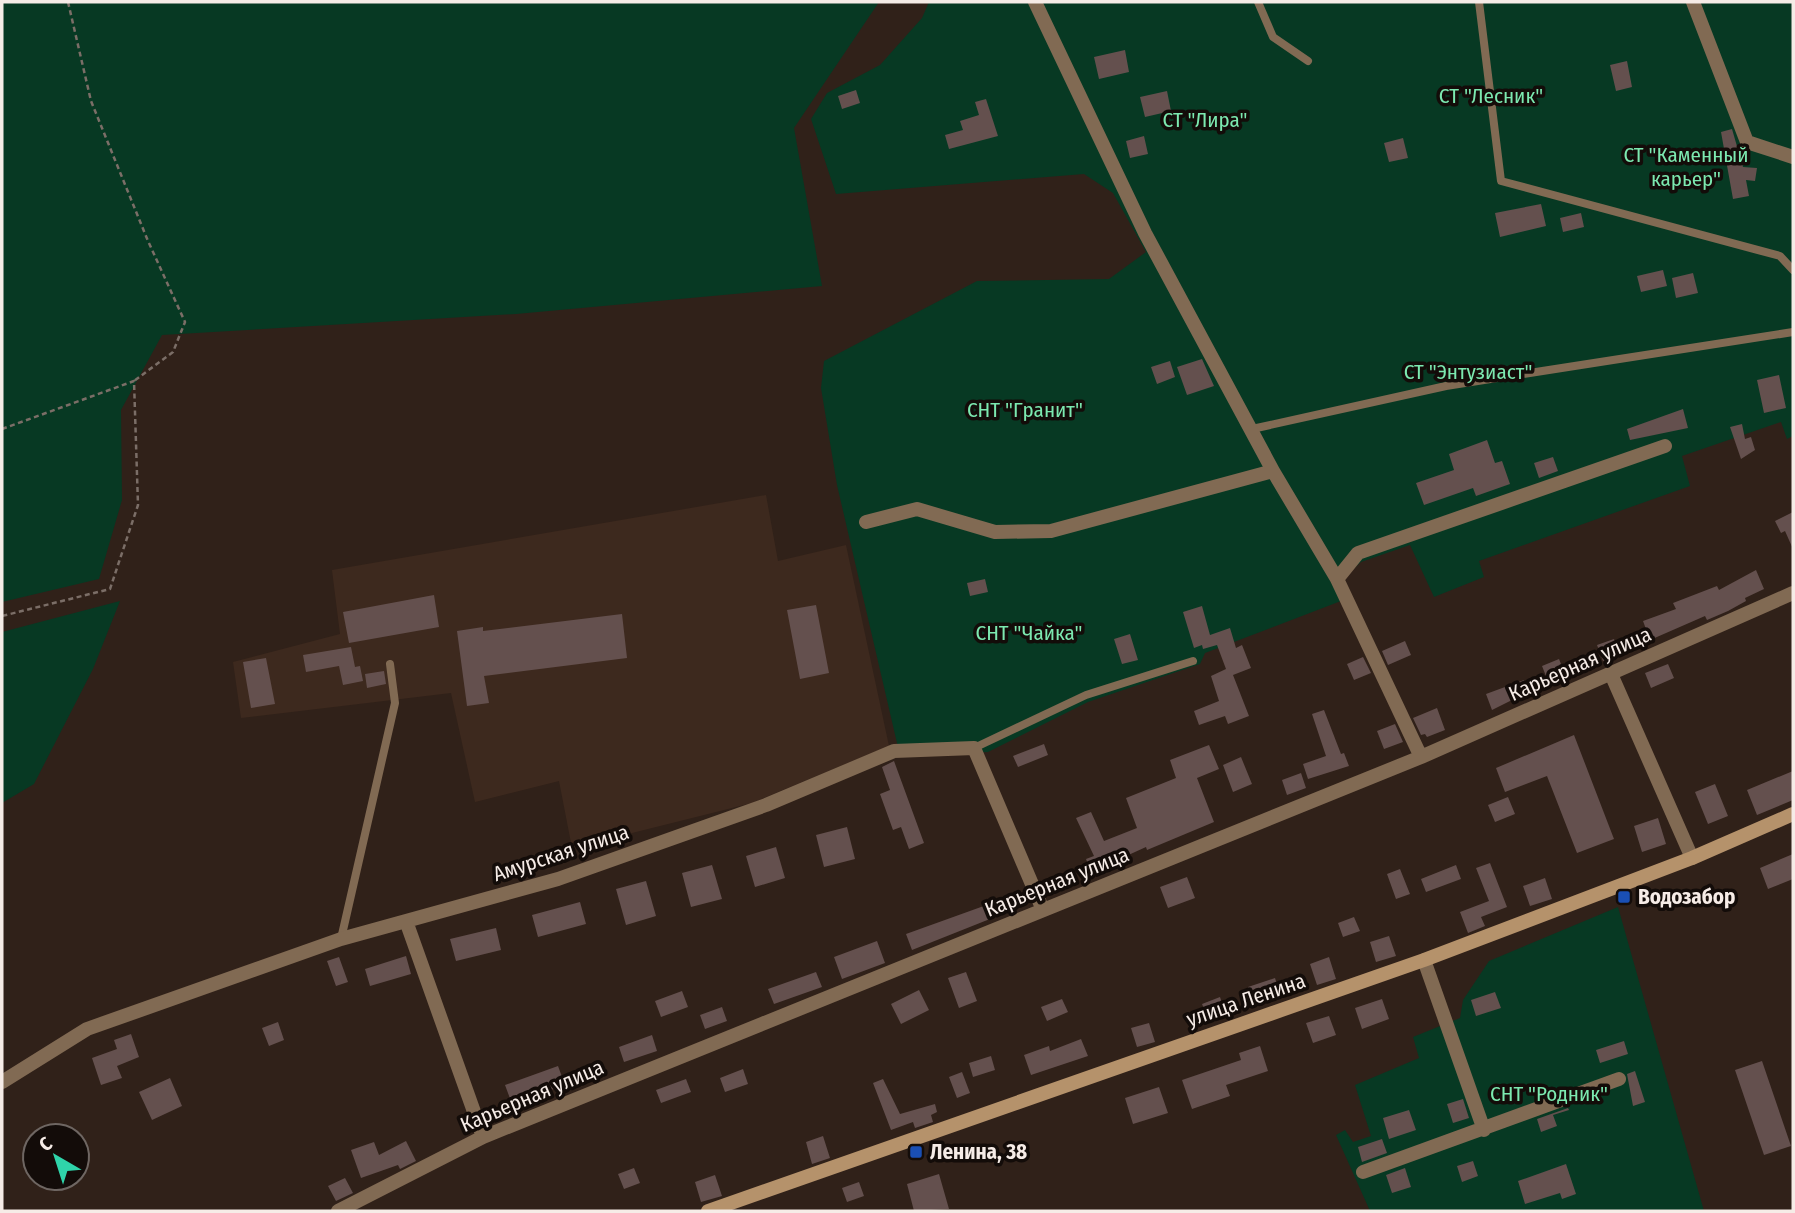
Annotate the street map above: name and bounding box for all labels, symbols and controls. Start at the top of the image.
park label: СТ "Лесник" [1439,83,1543,109]
park label: СТ "Лира" [1162,107,1248,133]
park label: СТ "Каменный карьер" [1623,142,1749,192]
park label: СТ "Энтузиаст" [1404,359,1532,385]
park label: СНТ "Гранит" [967,397,1083,423]
park label: СНТ "Чайка" [975,620,1083,646]
street label: Карьерная улица [1505,621,1655,707]
street label: Амурская улица [490,819,632,887]
street label: Карьерная улица [981,841,1133,923]
place label: Водозабор [1638,884,1735,910]
marker: Водозабор [1616,889,1632,905]
street label: улица Ленина [1183,967,1309,1033]
street label: Карьерная улица [456,1054,608,1138]
park label: СНТ "Родник" [1490,1081,1608,1107]
north arrow [21,1122,91,1192]
text: С [35,1132,57,1156]
place label: Ленина, 38 [930,1139,1027,1165]
marker: Ленина, 38 [908,1144,924,1160]

